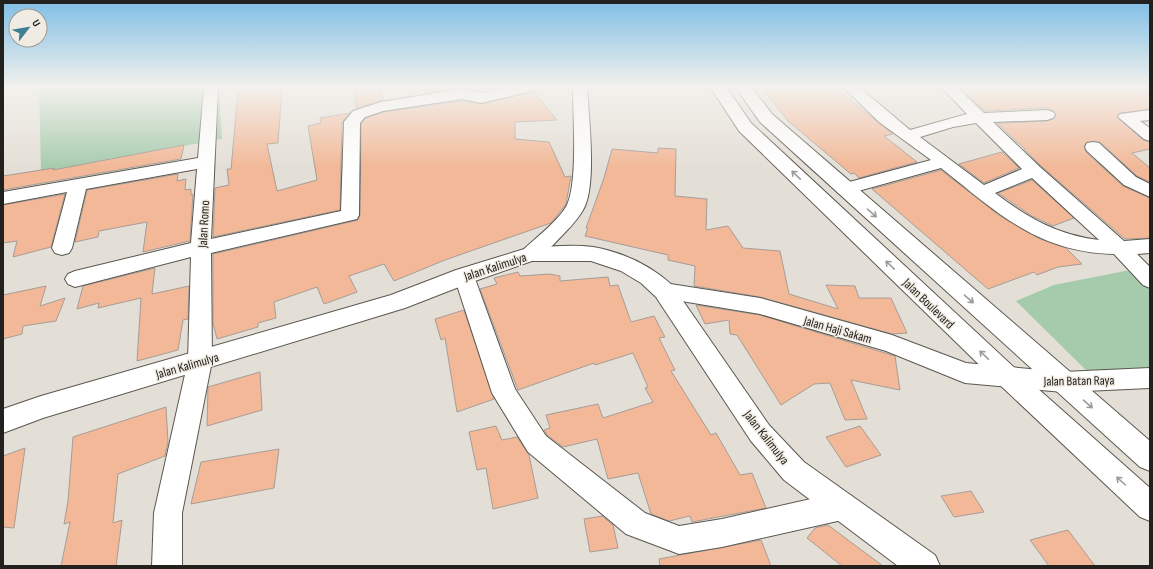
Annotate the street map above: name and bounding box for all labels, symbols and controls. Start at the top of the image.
north arrow [8,8,48,48]
text: U [29,17,43,29]
one-way arrow [791,171,801,180]
street label: Jalan Romo [195,200,213,249]
one-way arrow [866,208,876,217]
street label: Jalan Kalimulya [461,249,529,285]
one-way arrow [885,260,895,270]
street label: Jalan Boulevard [898,274,957,332]
one-way arrow [964,295,974,304]
street label: Jalan Haji Sakam [801,312,874,347]
street label: Jalan Kalimulya [153,349,221,383]
one-way arrow [979,350,989,360]
street label: Jalan Batan Raya [1043,372,1114,390]
one-way arrow [1082,399,1093,408]
street label: Jalan Kalimulya [739,406,792,468]
one-way arrow [1116,476,1126,485]

